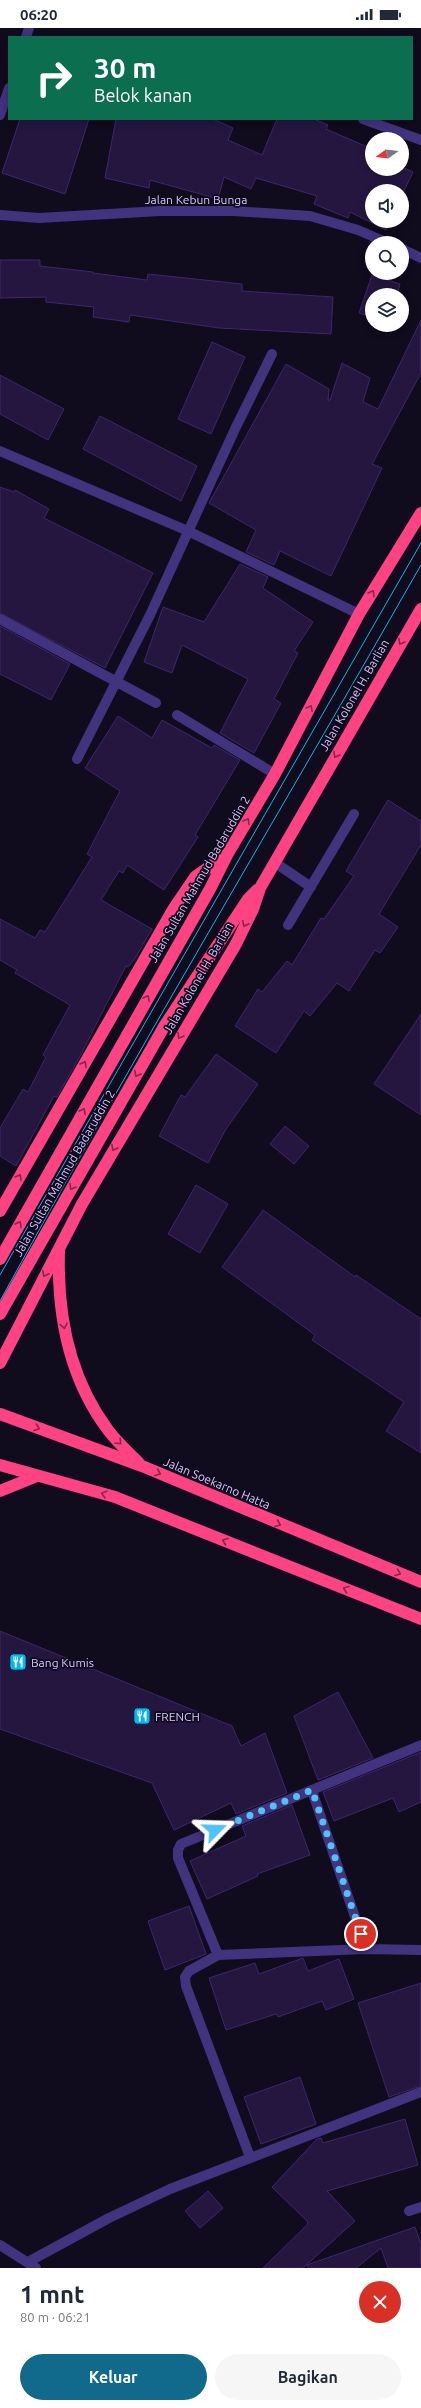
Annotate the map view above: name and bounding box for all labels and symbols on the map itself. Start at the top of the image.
north arrow [365,132,409,176]
street label: Jalan Kebun Bunga [145,193,247,206]
one-way arrow [367,590,374,597]
street label: Jalan Kolonel H. Barlian [317,637,391,753]
one-way arrow [399,638,406,645]
one-way arrow [305,705,313,712]
one-way arrow [334,751,341,758]
street label: Jalan Sultan Mahmud Badaruddin 2 [146,794,252,964]
one-way arrow [242,818,249,825]
street label: Jalan Kolonel H. Barlian [161,920,235,1036]
one-way arrow [242,920,250,927]
one-way arrow [142,995,149,1002]
one-way arrow [178,1032,185,1039]
one-way arrow [79,1061,86,1068]
one-way arrow [134,1070,141,1077]
street label: Jalan Sultan Mahmud Badaruddin 2 [11,1088,117,1258]
one-way arrow [78,1108,85,1115]
one-way arrow [112,1144,119,1151]
one-way arrow [15,1174,22,1181]
one-way arrow [70,1183,77,1190]
one-way arrow [14,1221,22,1229]
one-way arrow [42,1270,50,1278]
one-way arrow [59,1323,68,1329]
one-way arrow [33,1423,40,1431]
one-way arrow [114,1437,122,1445]
street label: Jalan Soekarno Hatta [162,1455,272,1511]
one-way arrow [154,1468,162,1476]
one-way arrow [101,1490,107,1498]
one-way arrow [275,1519,282,1527]
one-way arrow [222,1537,229,1545]
one-way arrow [394,1568,402,1576]
one-way arrow [343,1585,350,1593]
restaurant icon: Bang Kumis [8,1652,28,1672]
place label: Bang Kumis [31,1656,94,1669]
restaurant icon: FRENCH [132,1706,152,1726]
place label: FRENCH [155,1710,200,1723]
position arrow [194,1809,236,1851]
pin [344,1917,378,1951]

